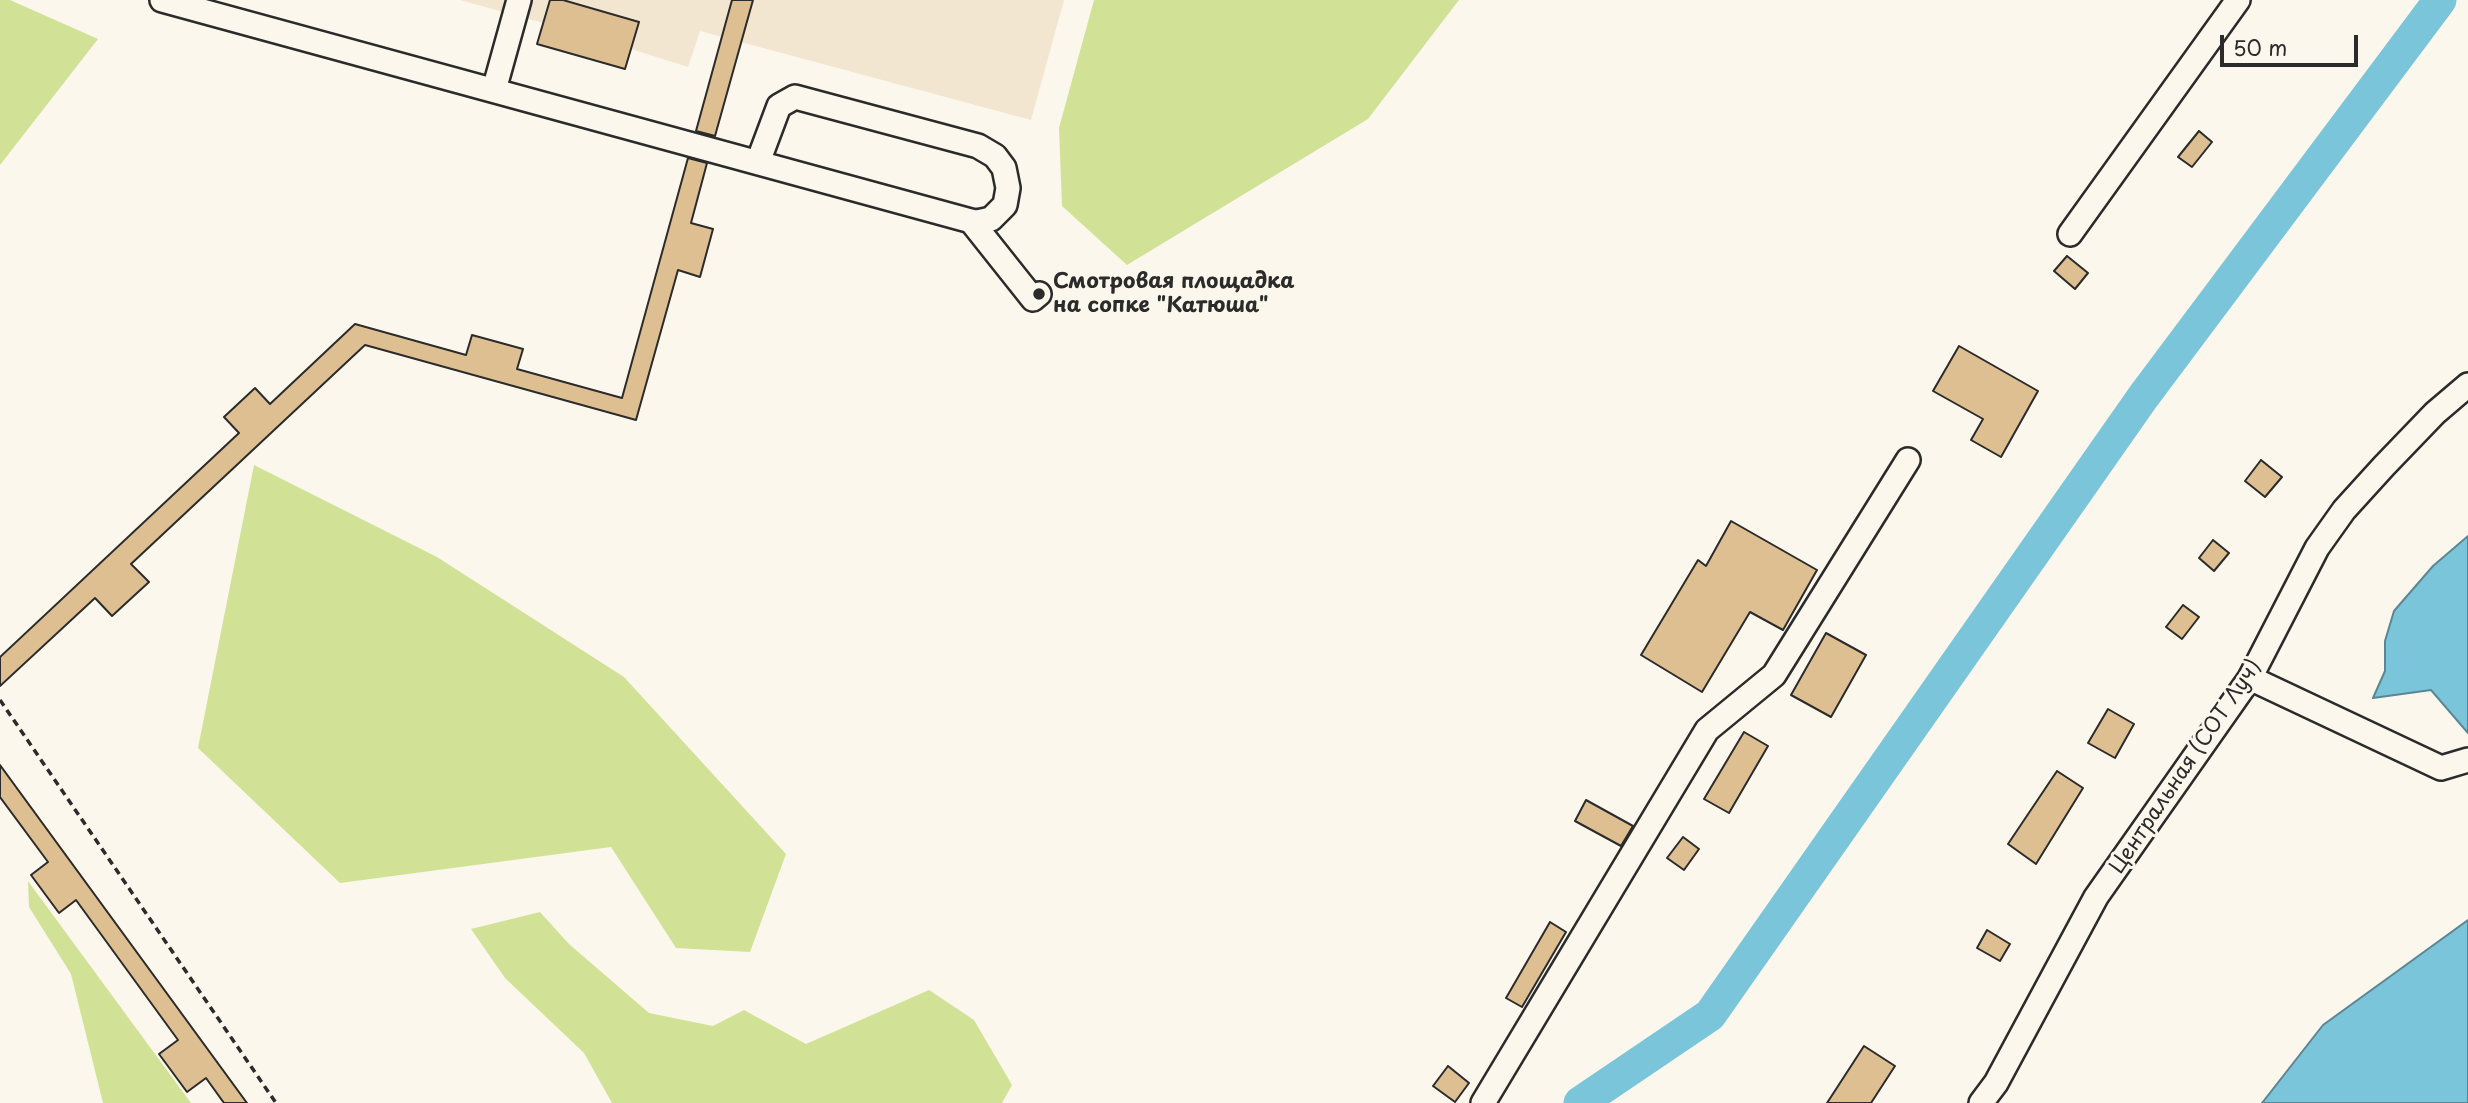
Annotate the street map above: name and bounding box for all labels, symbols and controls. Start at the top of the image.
scale bar [2223,21,2361,65]
text: 50 m [2233,31,2287,63]
place label: Смотровая площадка на сопке "Катюша" [1053,269,1294,319]
marker: Смотровая площадка на сопке "Катюша" [1031,286,1047,302]
street label: Центральная (СОТ Луч) [2105,655,2267,879]

